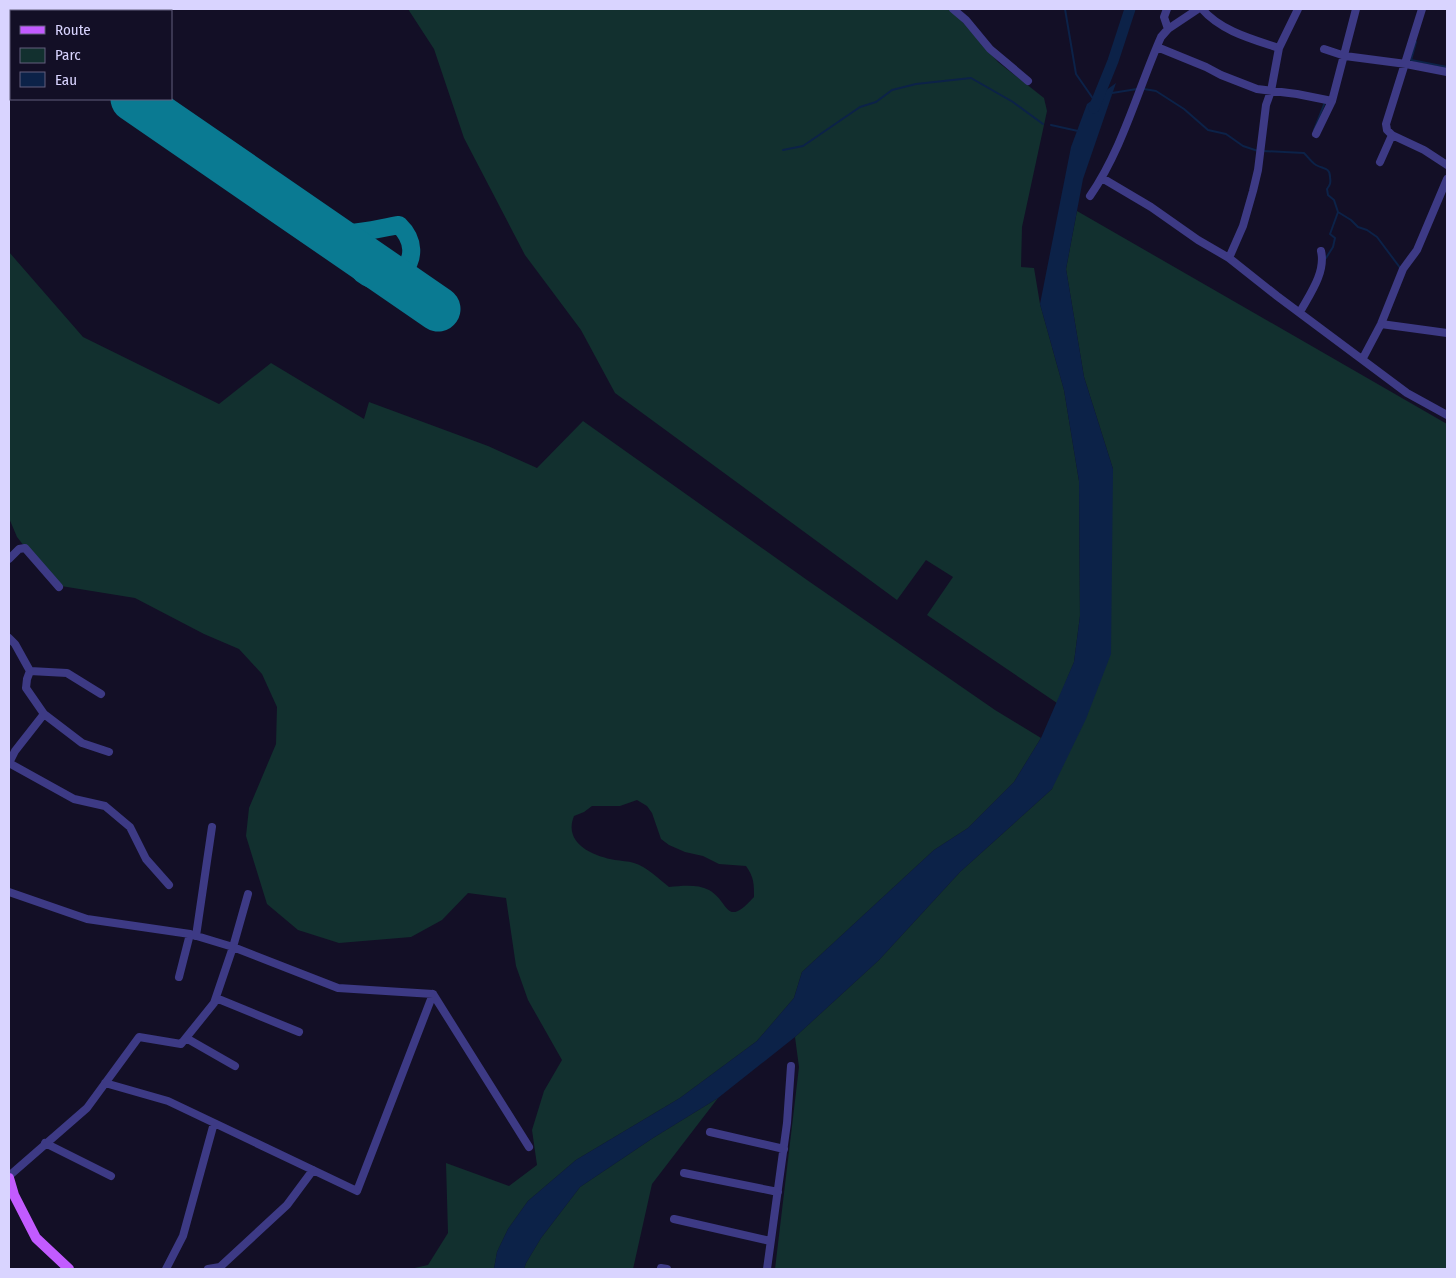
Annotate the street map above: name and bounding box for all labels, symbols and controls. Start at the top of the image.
legend [10,10,172,100]
text: Route [55,21,91,39]
text: Parc [55,46,81,64]
text: Eau [55,71,77,89]

